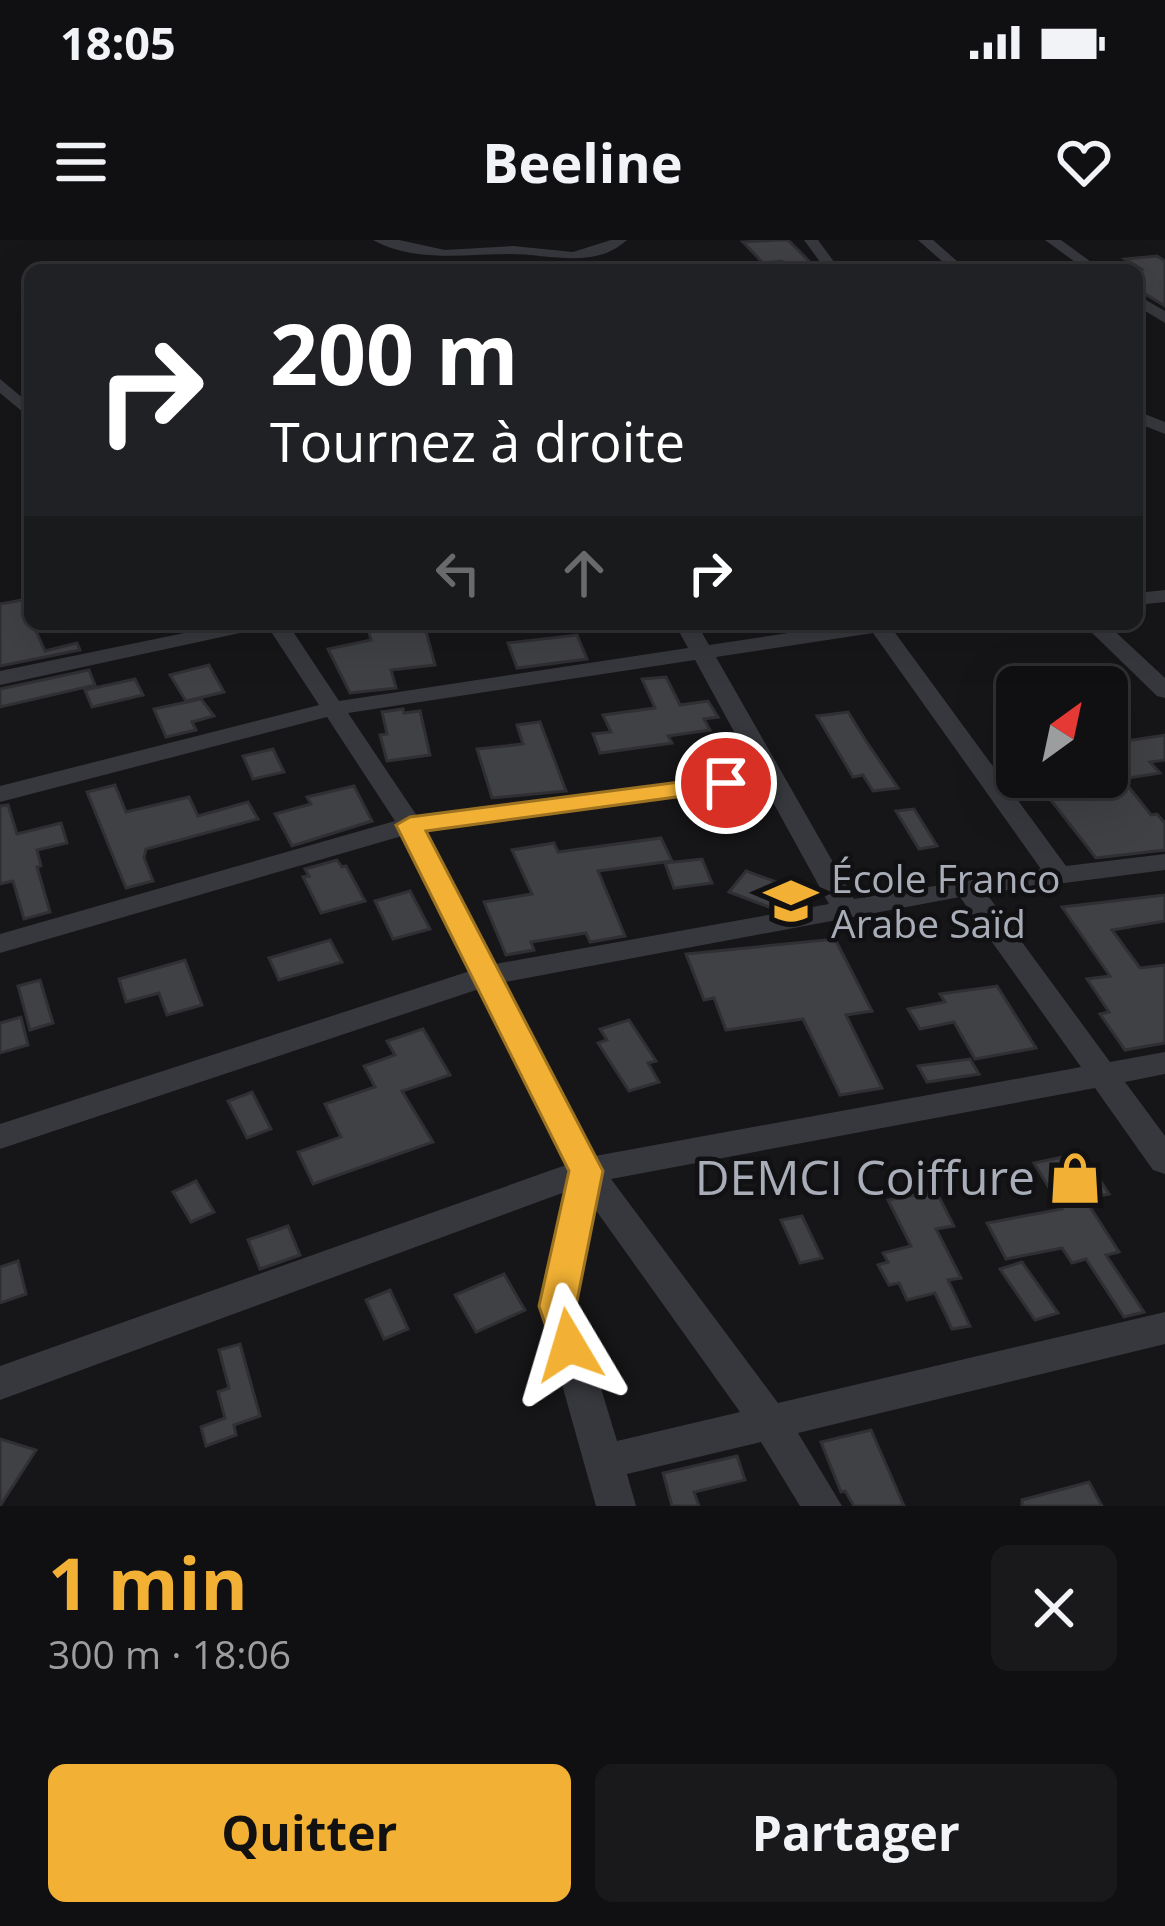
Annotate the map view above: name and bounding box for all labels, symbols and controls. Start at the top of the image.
text: 18:05 [60,12,176,73]
text: Beeline [482,125,683,199]
icon: menu [48,129,114,195]
icon: heart [1051,129,1117,195]
text: 200 m [270,295,518,410]
icon: right [72,312,228,468]
text: Tournez à droite [270,404,685,478]
icon: left [425,540,491,606]
icon: ahead [551,540,617,606]
icon: right [677,540,743,606]
north arrow [996,666,1128,798]
map controls [996,666,1128,798]
pin [675,732,777,834]
icon: arrive [693,750,759,816]
place label: École Franco Arabe Saïd [831,851,1061,949]
school or university icon: École Franco Arabe Saïd [762,872,820,930]
place label: DEMCI Coiffure [695,1144,1035,1209]
shop icon: DEMCI Coiffure [1046,1149,1104,1207]
position arrow [506,1282,632,1408]
text: 1 min [48,1533,248,1631]
button: close [991,1545,1117,1671]
text: 300 m · 18:06 [48,1627,291,1680]
button: Quitter [48,1764,571,1902]
button: Partager [595,1764,1117,1902]

